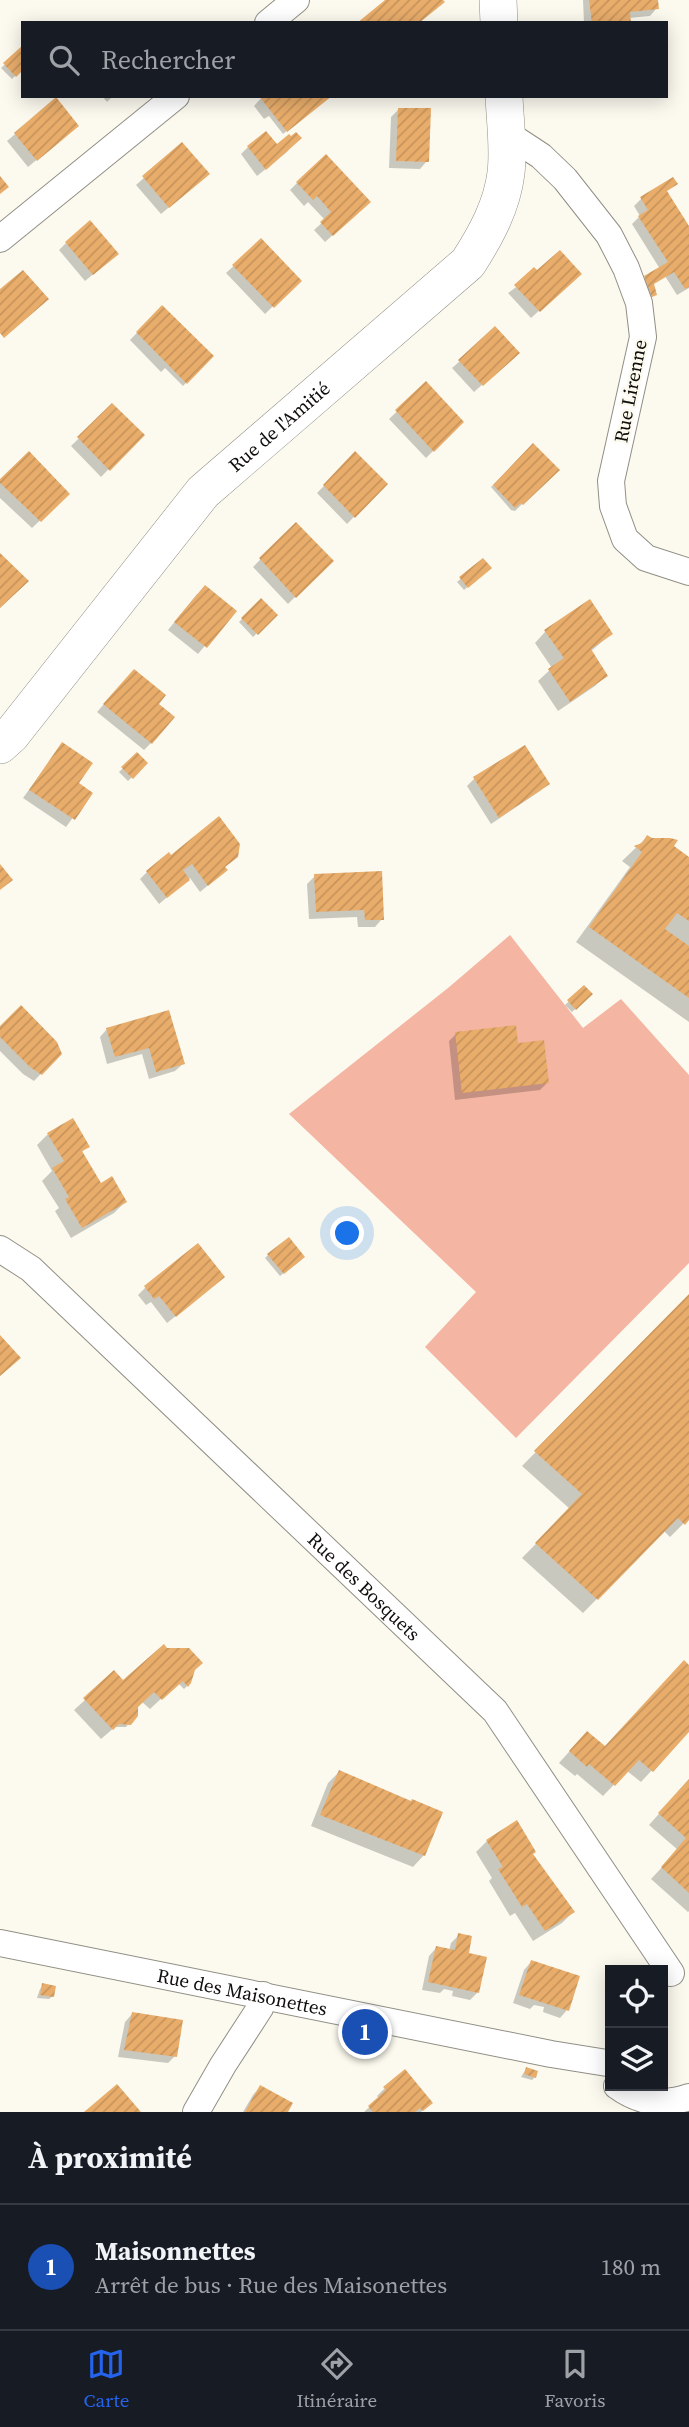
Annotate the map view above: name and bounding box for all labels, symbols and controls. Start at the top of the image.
search box [21,21,668,98]
icon: search [45,41,83,79]
text: Rechercher [101,42,235,78]
street label: Rue Lirenne [607,337,653,445]
street label: Rue de l'Amitié [223,375,335,477]
your location [330,1216,364,1250]
street label: Rue des Bosquets [302,1526,426,1646]
street label: Rue des Maisonettes [155,1962,329,2022]
map controls [605,1965,668,2091]
button: locate [605,1965,668,2028]
pin: 1 [342,2006,388,2058]
button: layers [605,2028,668,2091]
text: À proximité [28,2137,192,2178]
text: Maisonnettes [95,2233,256,2269]
text: 1 [45,2251,57,2283]
text: 180 m [600,2251,661,2283]
text: Arrêt de bus · Rue des Maisonettes [95,2269,447,2301]
tab: Carte [84,2345,129,2413]
tab: Itinéraire [297,2345,377,2413]
tab: Favoris [544,2345,605,2413]

